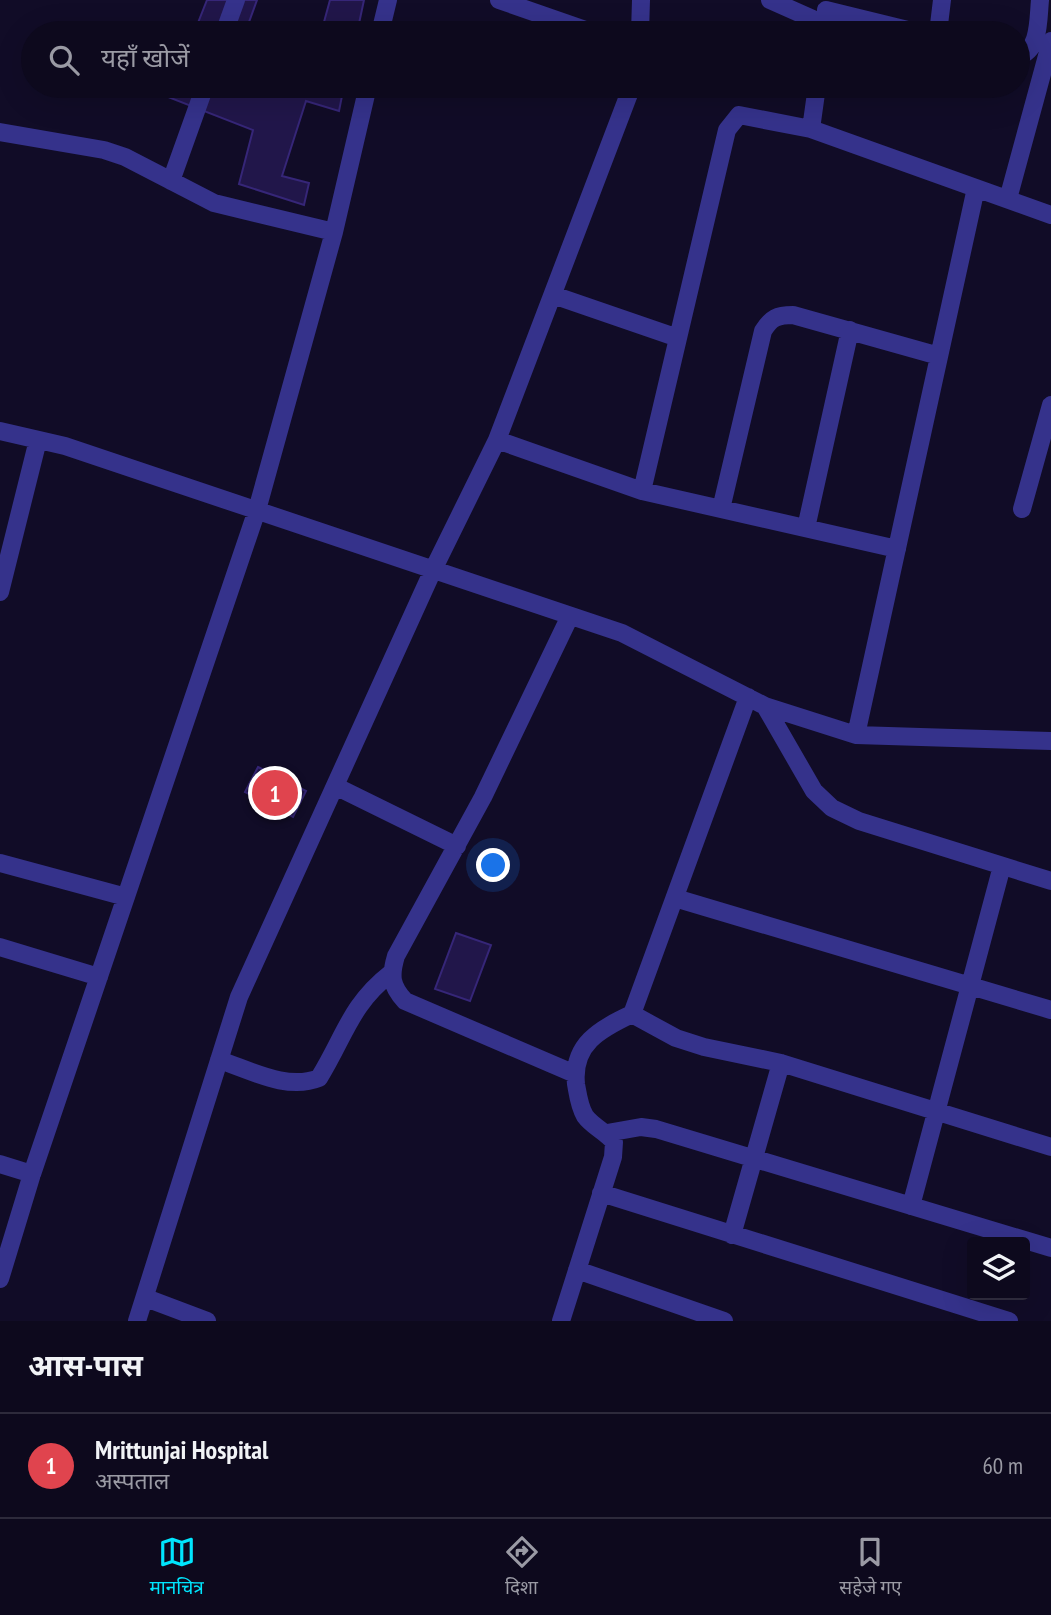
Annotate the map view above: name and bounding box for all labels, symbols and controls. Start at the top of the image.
search box [21,21,1030,98]
icon: search [45,41,83,79]
text: यहाँ खोजें [101,41,189,74]
pin: 1 [252,767,298,819]
your location [476,848,510,882]
map controls [967,1237,1030,1300]
button: layers [967,1237,1030,1300]
text: आस-पास [28,1345,143,1384]
text: Mrittunjai Hospital [95,1433,268,1466]
text: 1 [46,1451,57,1480]
text: 60 m [982,1451,1023,1480]
text: अस्पताल [95,1466,169,1495]
tab: मानचित्र [149,1533,204,1602]
tab: दिशा [503,1533,541,1602]
tab: सहेजे गए [839,1533,902,1602]

